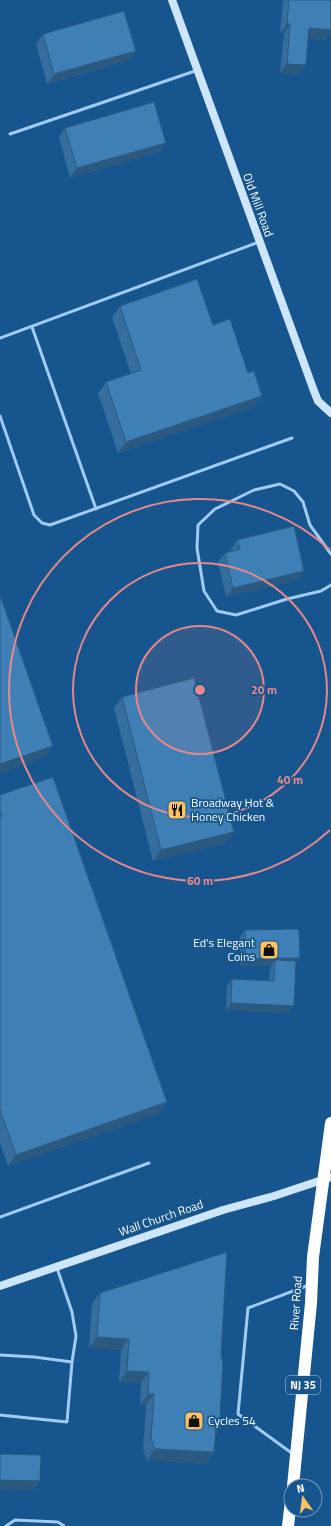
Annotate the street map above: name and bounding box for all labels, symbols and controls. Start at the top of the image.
street label: Old Mill Road [238,170,279,239]
text: 20 m [251,680,277,699]
centre of rings [193,683,207,697]
text: 40 m [277,770,303,789]
place label: Broadway Hot & Honey Chicken [191,793,275,826]
restaurant icon: Broadway Hot & Honey Chicken [166,799,188,821]
text: 60 m [187,871,213,890]
place label: Ed's Elegant Coins [193,933,256,966]
shop icon: Ed's Elegant Coins [258,939,280,961]
street label: Wall Church Road [116,1194,206,1241]
street label: River Road [284,1275,307,1331]
road number: NJ 35 [286,1376,320,1394]
shop icon: Cycles 54 [183,1410,205,1432]
place label: Cycles 54 [208,1411,256,1430]
north arrow [283,1478,323,1518]
text: N [295,1480,306,1497]

